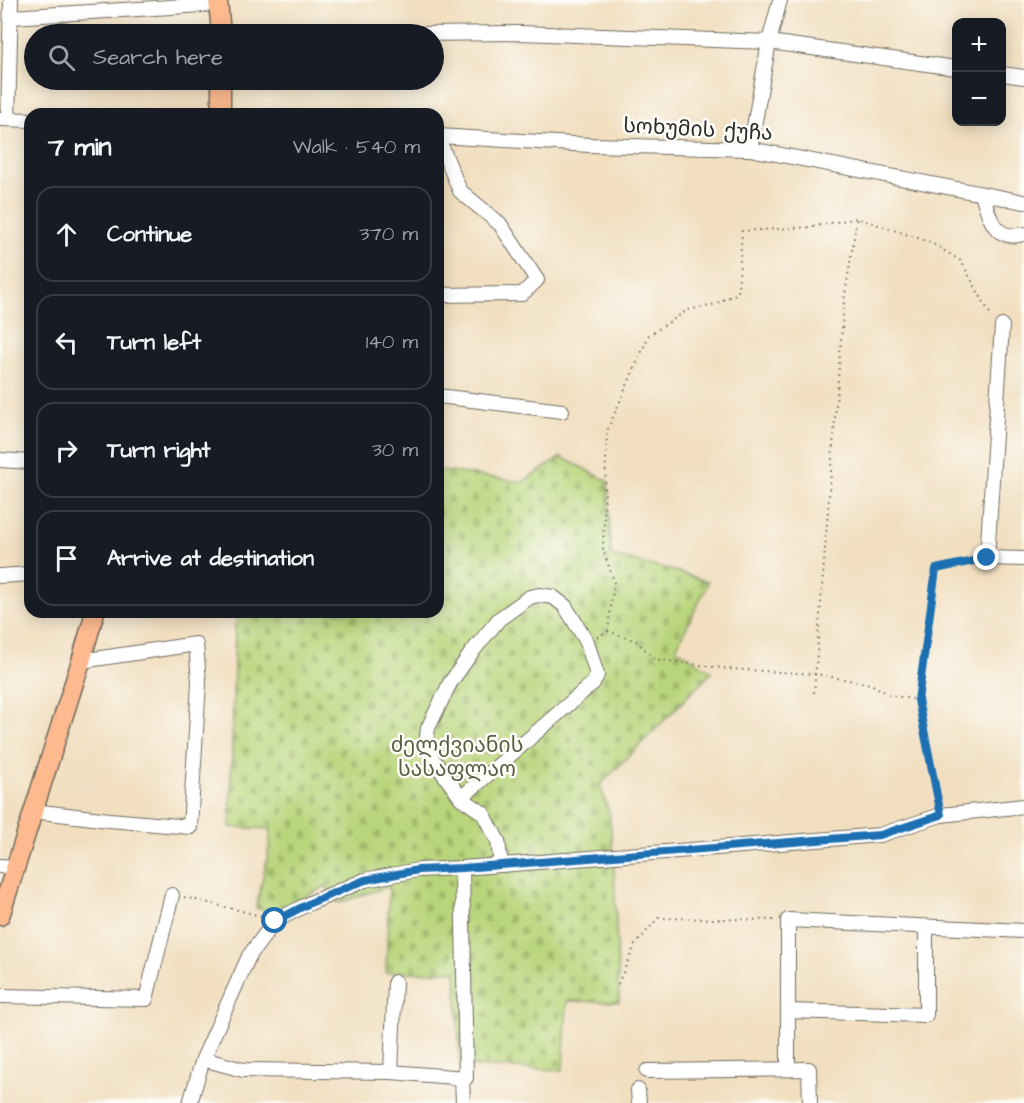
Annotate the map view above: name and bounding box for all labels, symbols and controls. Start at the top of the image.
map controls [952,18,1006,126]
button: + [952,18,1006,72]
search box [24,24,444,90]
icon: search [45,41,78,74]
text: Search here [93,42,223,73]
button: − [952,72,1006,126]
street label: სოხუმის ქუჩა [622,111,773,148]
text: 7 min [48,129,112,165]
text: Walk · 540 m [293,133,420,161]
icon: ahead [50,218,83,251]
text: Continue [107,219,192,250]
text: 370 m [359,220,418,248]
icon: left [50,326,83,359]
text: Turn left [107,327,201,358]
text: 140 m [366,328,418,356]
icon: right [50,434,83,467]
text: Turn right [107,435,210,466]
text: 30 m [372,436,418,464]
icon: arrive [50,542,83,575]
text: Arrive at destination [107,543,314,574]
route end [973,544,999,570]
park label: ძელქვიანის სასაფლაო [391,731,523,784]
route start [261,907,287,933]

